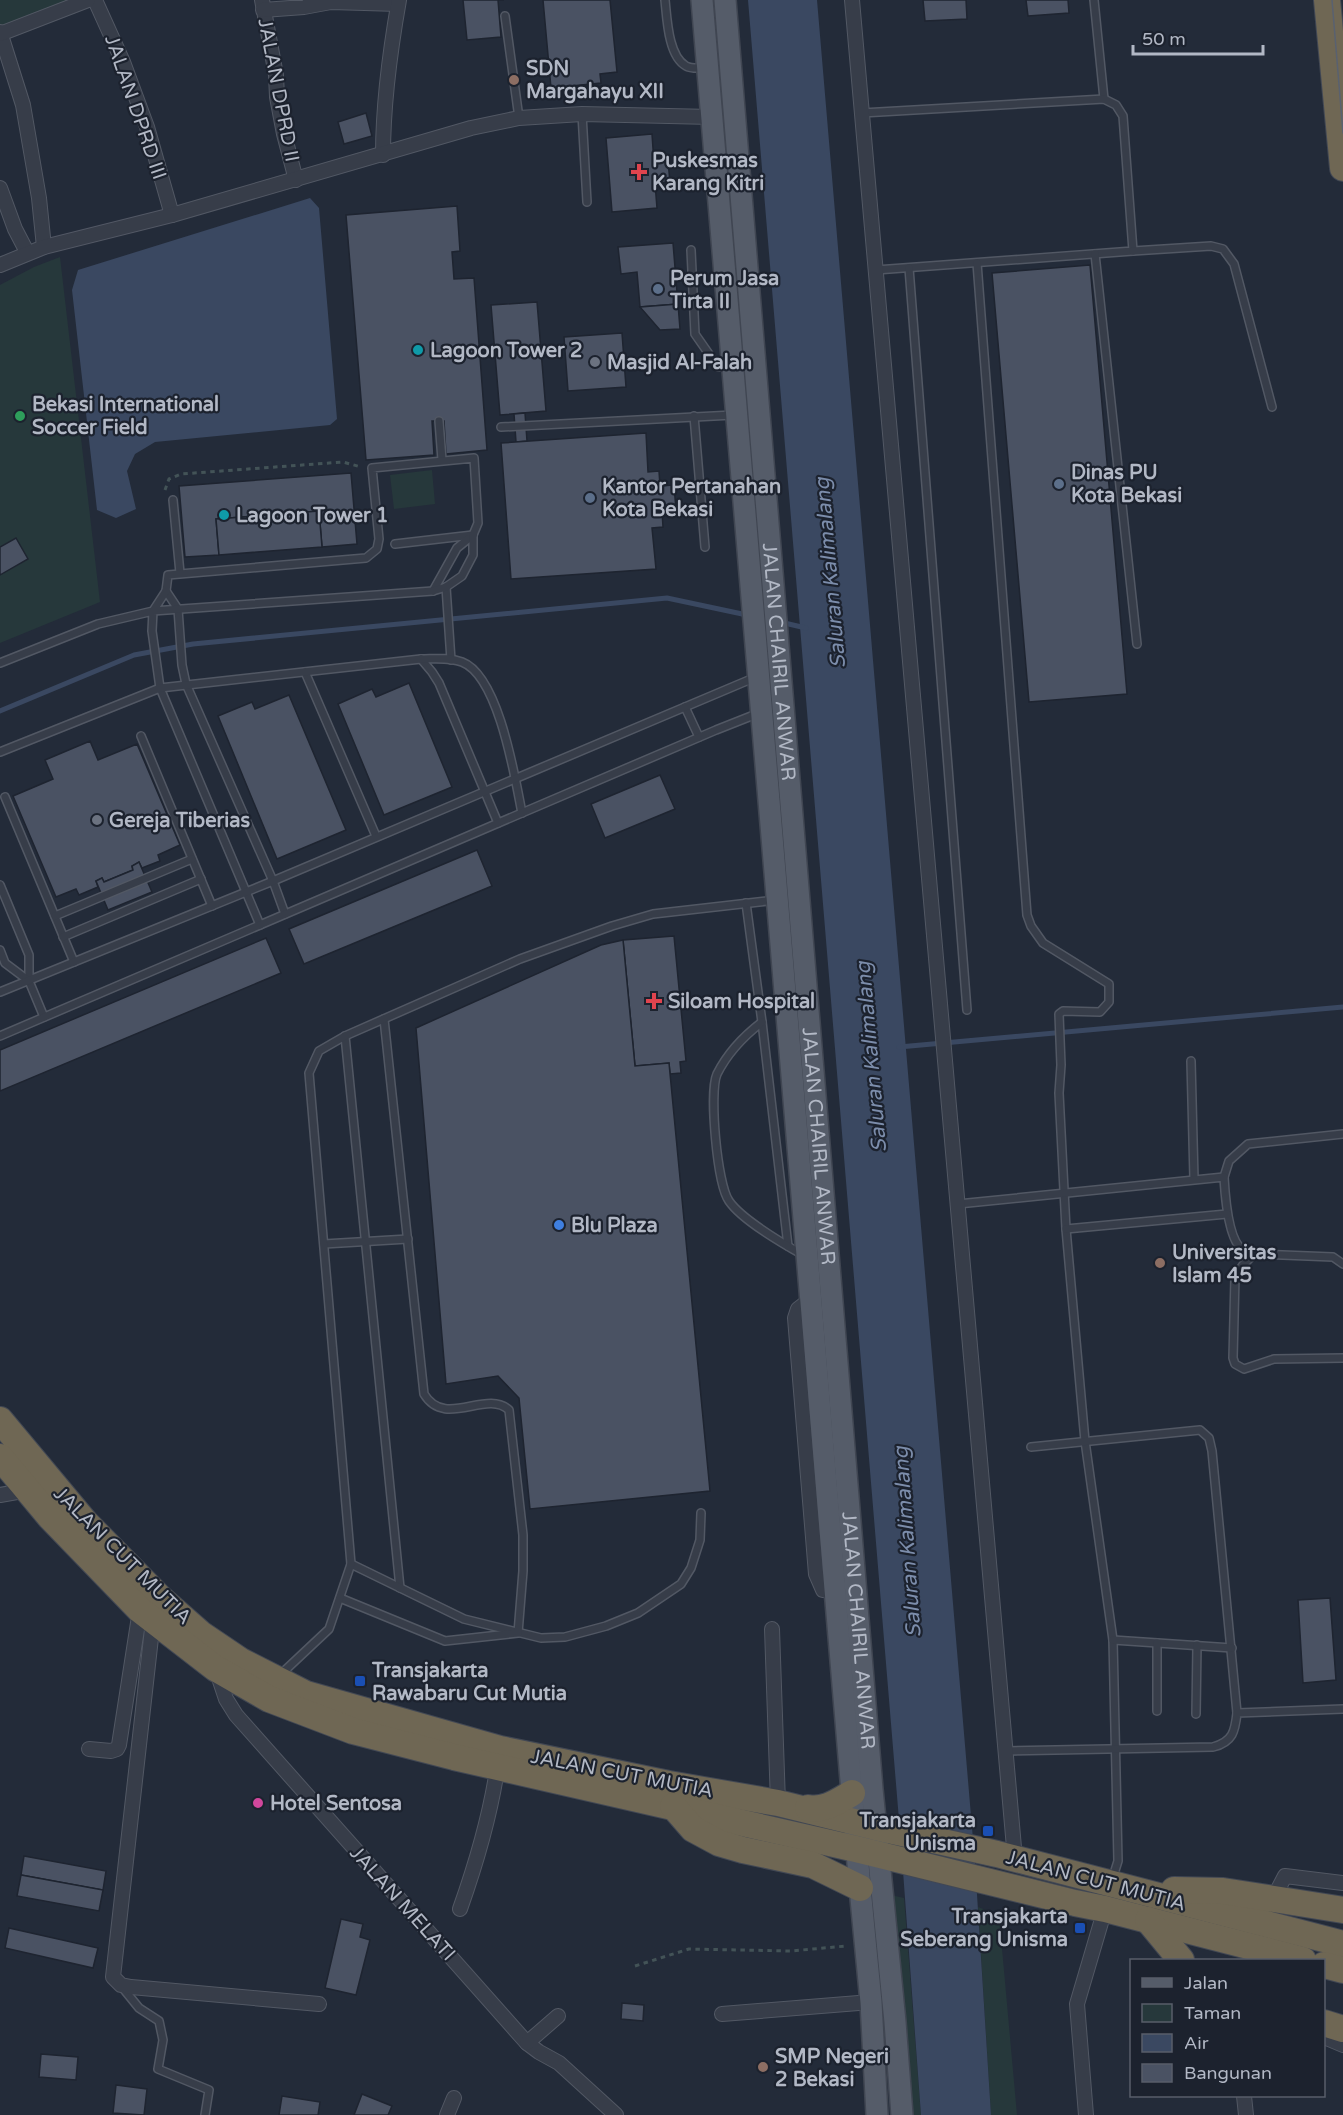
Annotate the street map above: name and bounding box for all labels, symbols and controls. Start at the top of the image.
street label: JALAN DPRD II [252,16,304,164]
scale bar [1133,18,1264,56]
text: 50 m [1142,28,1186,50]
street label: JALAN DPRD III [99,32,171,183]
place label: SDN Margahayu XII [526,57,664,104]
marker: SDN Margahayu XII [507,73,521,87]
place label: Puskesmas Karang Kitri [652,149,764,196]
marker: Puskesmas Karang Kitri [630,163,648,181]
place label: Perum Jasa Tirta II [669,267,779,314]
marker: Perum Jasa Tirta II [651,282,665,296]
place label: Lagoon Tower 2 [430,339,582,363]
marker: Lagoon Tower 2 [411,343,425,357]
place label: Masjid Al-Falah [607,351,752,375]
marker: Masjid Al-Falah [588,355,602,369]
place label: Bekasi International Soccer Field [32,393,219,440]
marker: Bekasi International Soccer Field [13,409,27,423]
place label: Dinas PU Kota Bekasi [1071,461,1182,508]
place label: Kantor Pertanahan Kota Bekasi [602,475,781,522]
water label: Saluran Kalimalang [810,475,851,669]
marker: Dinas PU Kota Bekasi [1052,477,1066,491]
marker: Kantor Pertanahan Kota Bekasi [583,491,597,505]
place label: Lagoon Tower 1 [236,504,388,528]
marker: Lagoon Tower 1 [217,508,231,522]
street label: JALAN CHAIRIL ANWAR [757,542,800,782]
place label: Gereja Tiberias [109,809,250,833]
marker: Gereja Tiberias [90,813,104,827]
water label: Saluran Kalimalang [851,959,892,1153]
place label: Siloam Hospital [668,990,815,1014]
marker: Siloam Hospital [645,992,663,1010]
street label: JALAN CHAIRIL ANWAR [796,1026,840,1266]
place label: Blu Plaza [571,1214,658,1238]
marker: Blu Plaza [552,1218,566,1232]
place label: Universitas Islam 45 [1172,1241,1277,1288]
marker: Universitas Islam 45 [1153,1256,1167,1270]
water label: Saluran Kalimalang [888,1444,927,1638]
street label: JALAN CUT MUTIA [48,1482,196,1630]
street label: JALAN CHAIRIL ANWAR [836,1511,880,1750]
place label: Transjakarta Rawabaru Cut Mutia [371,1659,567,1706]
marker: Transjakarta Rawabaru Cut Mutia [353,1674,367,1688]
street label: JALAN CUT MUTIA [529,1745,715,1803]
place label: Hotel Sentosa [270,1792,402,1816]
marker: Hotel Sentosa [251,1796,265,1810]
place label: Transjakarta Unisma [859,1809,976,1856]
marker: Transjakarta Unisma [981,1824,995,1838]
street label: JALAN MELATI [344,1841,460,1966]
street label: JALAN CUT MUTIA [1003,1845,1188,1917]
place label: Transjakarta Seberang Unisma [900,1905,1068,1952]
marker: Transjakarta Seberang Unisma [1073,1921,1087,1935]
legend [1130,1959,1325,2097]
text: Jalan [1184,1972,1228,1994]
text: Taman [1184,2002,1241,2024]
text: Air [1184,2032,1209,2054]
place label: SMP Negeri 2 Bekasi [775,2045,889,2092]
marker: SMP Negeri 2 Bekasi [756,2060,770,2074]
text: Bangunan [1184,2062,1272,2084]

